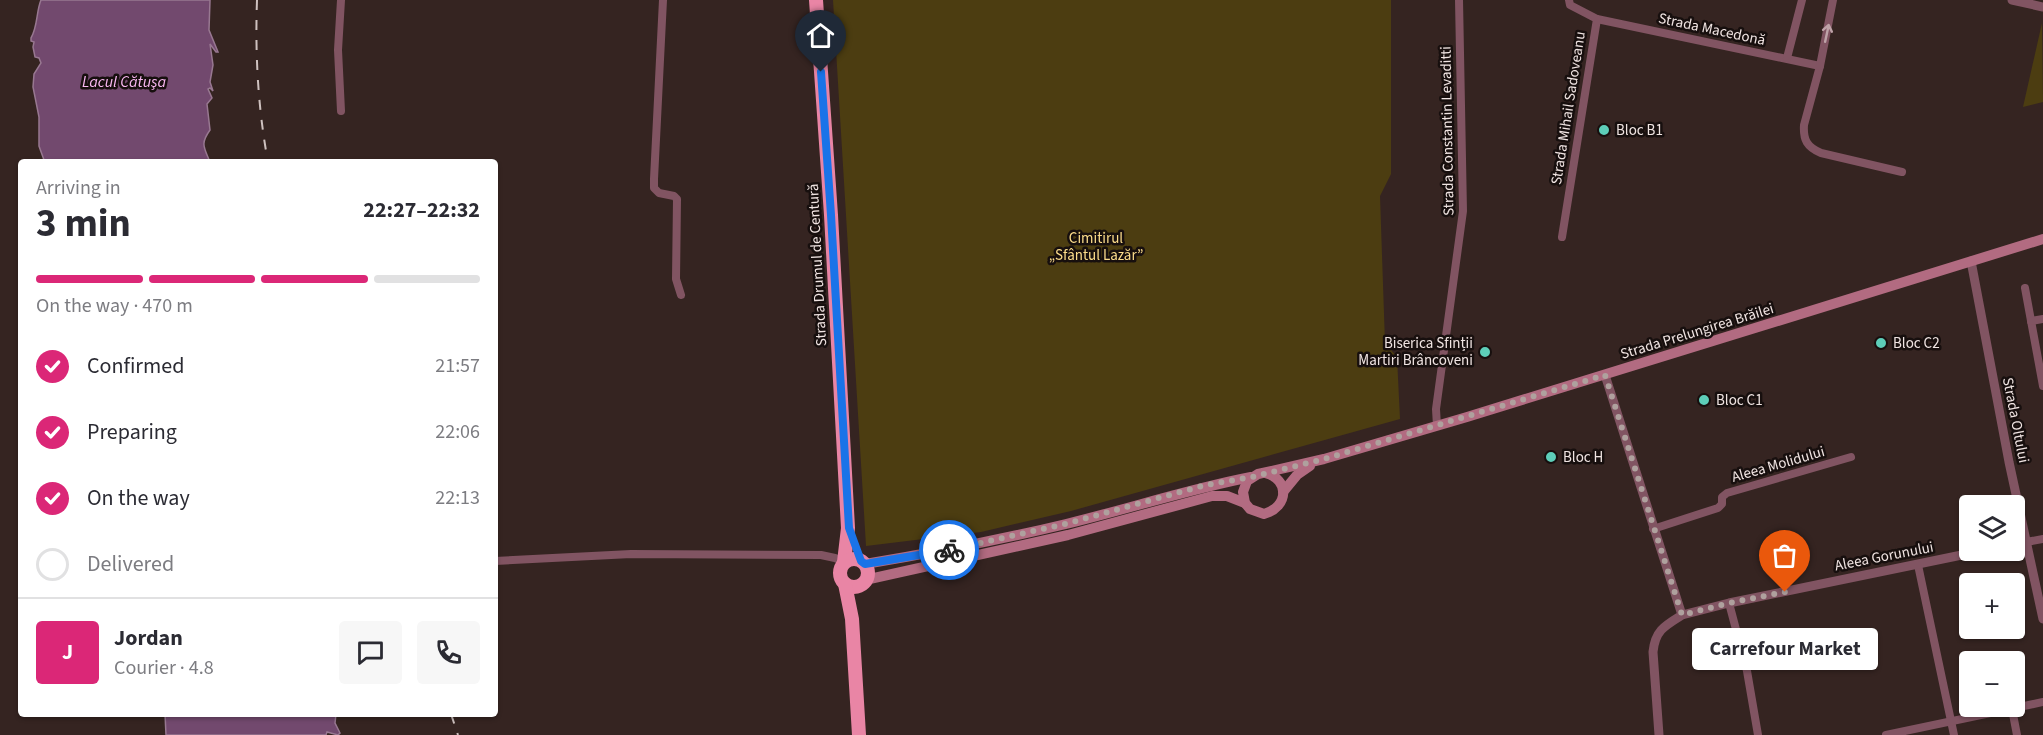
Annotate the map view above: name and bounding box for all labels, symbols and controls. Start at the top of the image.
street label: Strada Macedonă [1657,8,1767,51]
pin [795,10,846,72]
icon: home [804,19,837,52]
one-way arrow [1821,24,1833,43]
street label: Strada Mihail Sadoveanu [1546,30,1591,186]
street label: Strada Constantin Levaditti [1436,46,1459,216]
water label: Lacul Cătușa [82,71,166,93]
place label: Bloc B1 [1616,120,1663,141]
marker: Bloc B1 [1597,123,1611,137]
text: Arriving in [36,174,121,202]
street label: Strada Drumul de Centură [803,183,832,347]
text: 22:27–22:32 [363,194,480,226]
text: 3 min [36,196,131,252]
park label: Cimitirul „Sfântul Lazăr” [1049,228,1143,266]
text: On the way · 470 m [36,292,193,320]
street label: Strada Prelungirea Brăilei [1618,298,1776,365]
place label: Biserica Sfinții Martiri Brâncoveni [1358,333,1473,371]
place label: Bloc C2 [1893,333,1940,354]
marker: Bloc C2 [1874,336,1888,350]
marker: Biserica Sfinții Martiri Brâncoveni [1478,345,1492,359]
icon: check [36,350,69,383]
text: Confirmed [87,350,184,382]
text: 21:57 [435,352,480,380]
street label: Strada Oltului [1997,376,2034,465]
place label: Bloc C1 [1716,390,1763,411]
marker: Bloc C1 [1697,393,1711,407]
icon: check [36,416,69,449]
text: Preparing [87,416,177,448]
text: 22:06 [435,418,480,446]
street label: Aleea Molidului [1729,441,1827,488]
place label: Bloc H [1563,447,1603,468]
marker: Bloc H [1544,450,1558,464]
icon: check [36,482,69,515]
text: On the way [87,482,190,514]
text: 22:13 [435,484,480,512]
map controls [1959,495,2025,717]
button: layers [1959,495,2025,561]
courier [919,520,979,580]
pin [1759,530,1810,592]
icon: bike [933,534,966,567]
street label: Aleea Gorunului [1833,537,1935,576]
icon: bag [1768,539,1801,572]
text: Delivered [87,548,174,580]
button: + [1959,573,2025,639]
button: chat [339,621,402,684]
button: phone [417,621,480,684]
text: Jordan [114,622,183,654]
callout: Carrefour Market [1692,628,1878,670]
text: Carrefour Market [1709,635,1861,663]
text: J [62,636,73,668]
button: − [1959,651,2025,717]
text: Courier · 4.8 [114,654,214,682]

